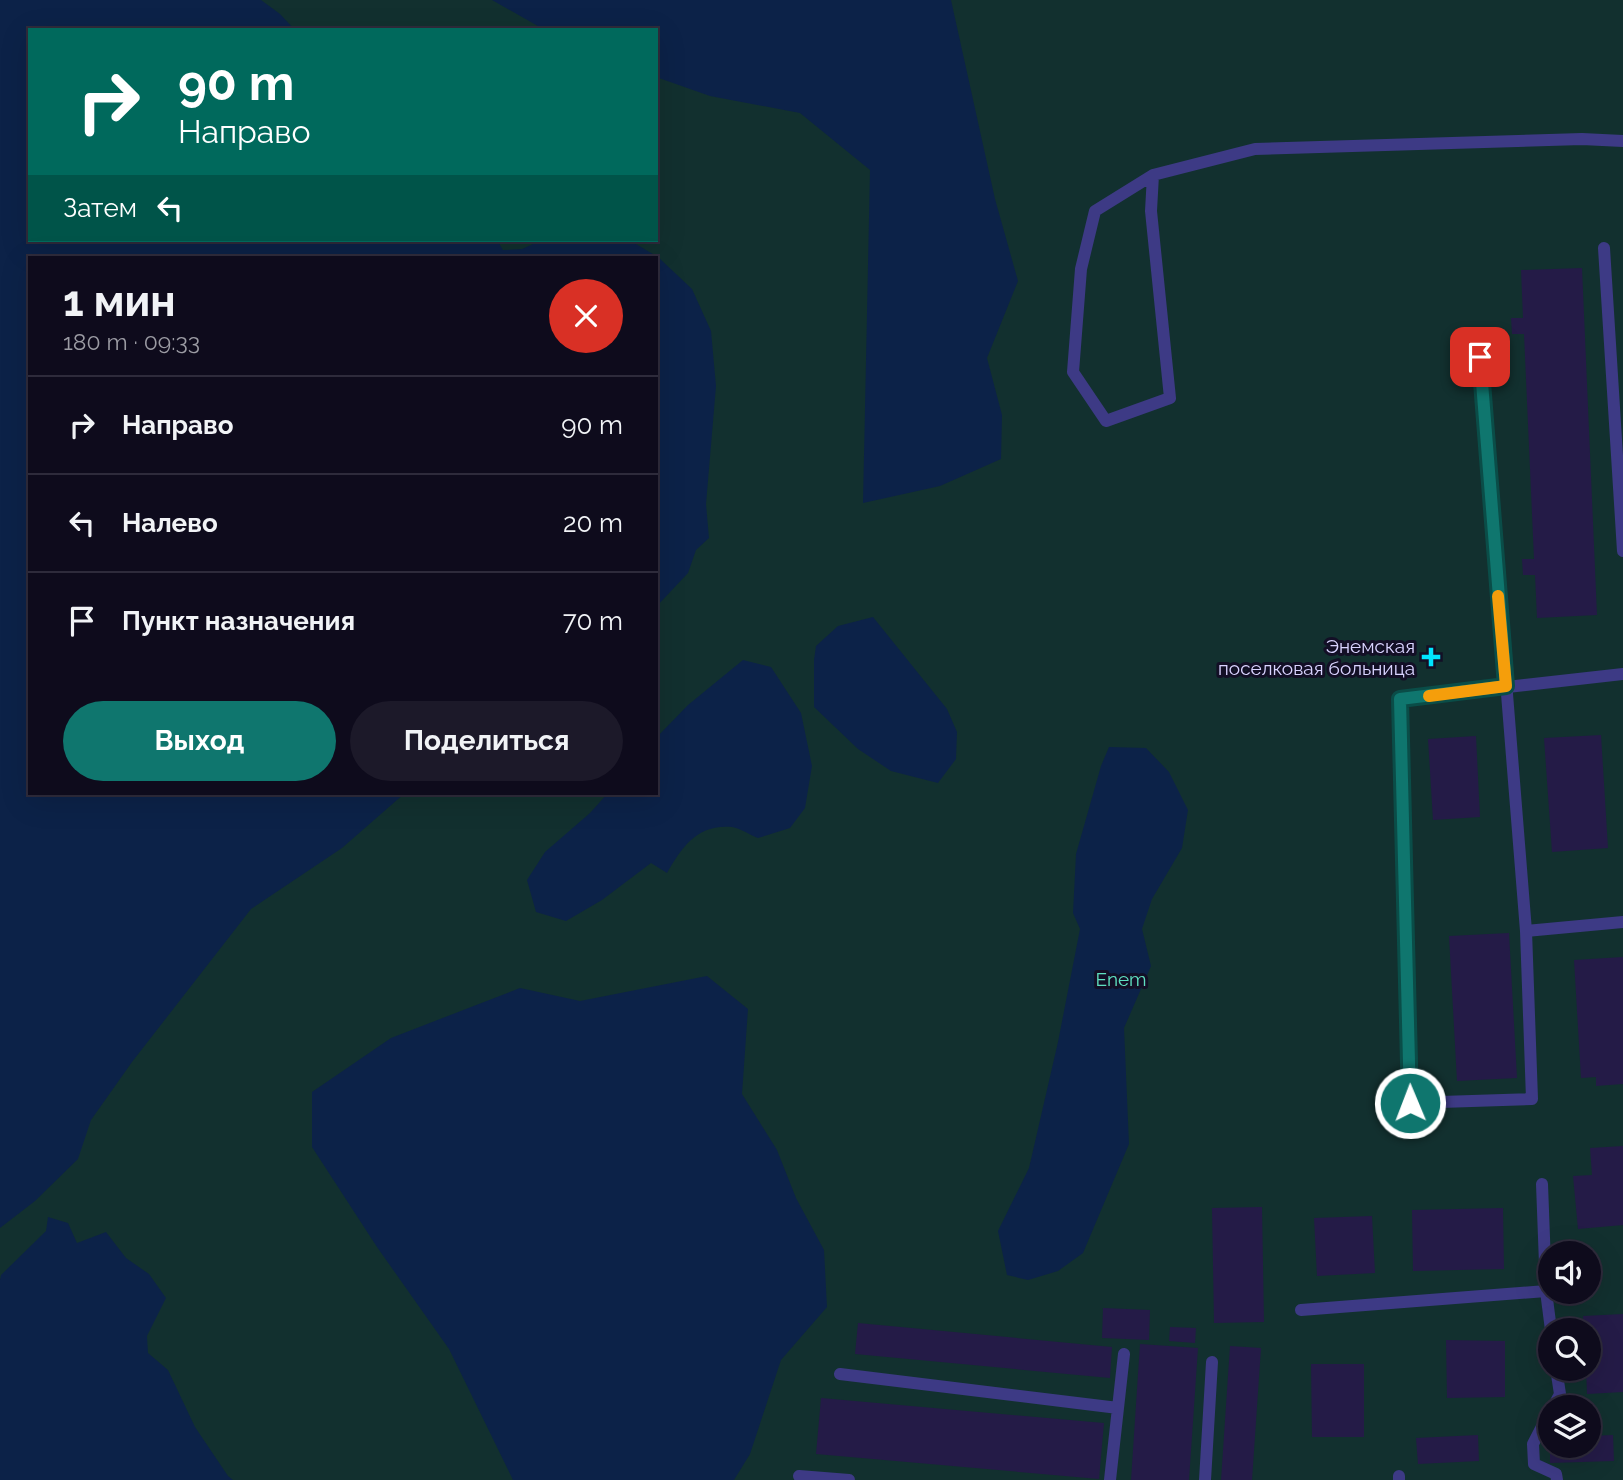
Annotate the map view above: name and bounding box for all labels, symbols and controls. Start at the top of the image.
text: 90 m [178,54,294,111]
icon: right [63,56,154,147]
text: Направо [178,113,310,150]
icon: left [151,189,189,227]
text: Затем [63,193,137,223]
text: 1 мин [63,277,176,326]
button: close [549,279,623,353]
pin [1450,327,1510,387]
text: 180 m · 09:33 [63,328,200,355]
icon: arrive [1461,338,1499,376]
icon: right [63,406,101,444]
text: Направо [122,410,233,440]
text: 90 m [561,410,623,440]
icon: left [63,504,101,542]
text: Налево [122,508,218,538]
text: 20 m [563,508,623,538]
icon: arrive [63,602,101,640]
text: Пункт назначения [122,606,355,636]
text: 70 m [563,606,623,636]
place label: Энемская поселковая больница [1218,635,1415,679]
marker: Энемская поселковая больница [1421,647,1441,667]
button: Выход [63,701,336,781]
button: Поделиться [350,701,623,781]
park label: Enem [1095,968,1147,990]
position arrow [1373,1066,1447,1140]
map controls [1538,1241,1601,1458]
button: sound [1538,1241,1601,1304]
button: search [1538,1318,1601,1381]
button: layers [1538,1395,1601,1458]

